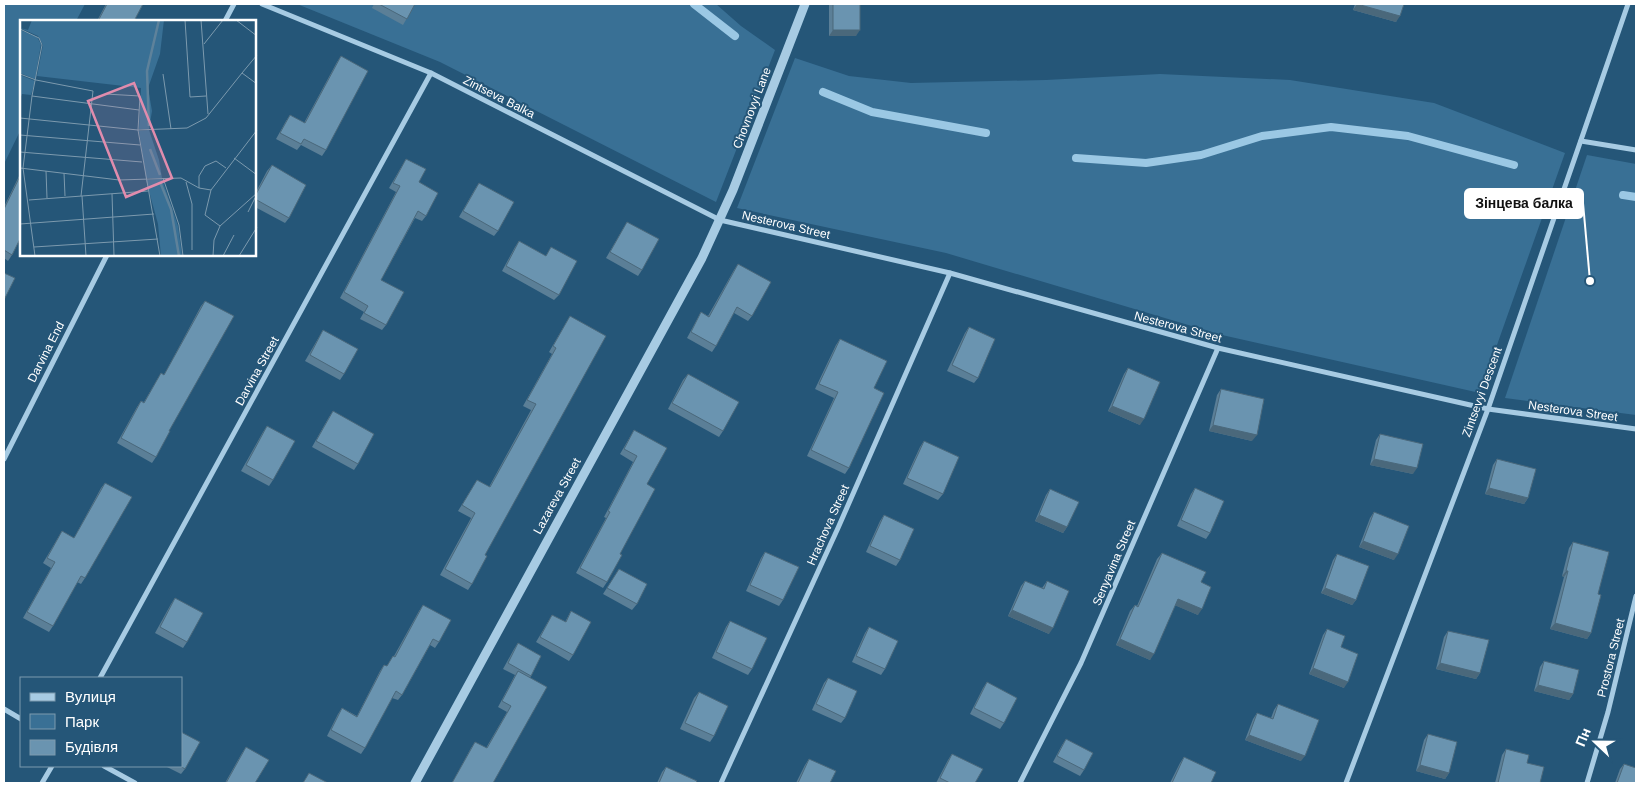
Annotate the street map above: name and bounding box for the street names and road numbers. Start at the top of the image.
street label: Chovnovyi Lane [730,65,774,151]
street label: Zintseva Balka [461,73,538,121]
street label: Nesterova Street [741,208,832,242]
street label: Nesterova Street [1133,309,1224,346]
street label: Darvina End [25,319,67,385]
street label: Darvina Street [232,333,282,408]
street label: Zintsevyi Descent [1459,344,1505,439]
street label: Nesterova Street [1527,398,1619,424]
street label: Lazareva Street [530,455,584,536]
street label: Hrachova Street [804,482,852,567]
street label: Senyavina Street [1090,518,1139,608]
street label: Prostora Street [1594,617,1628,699]

